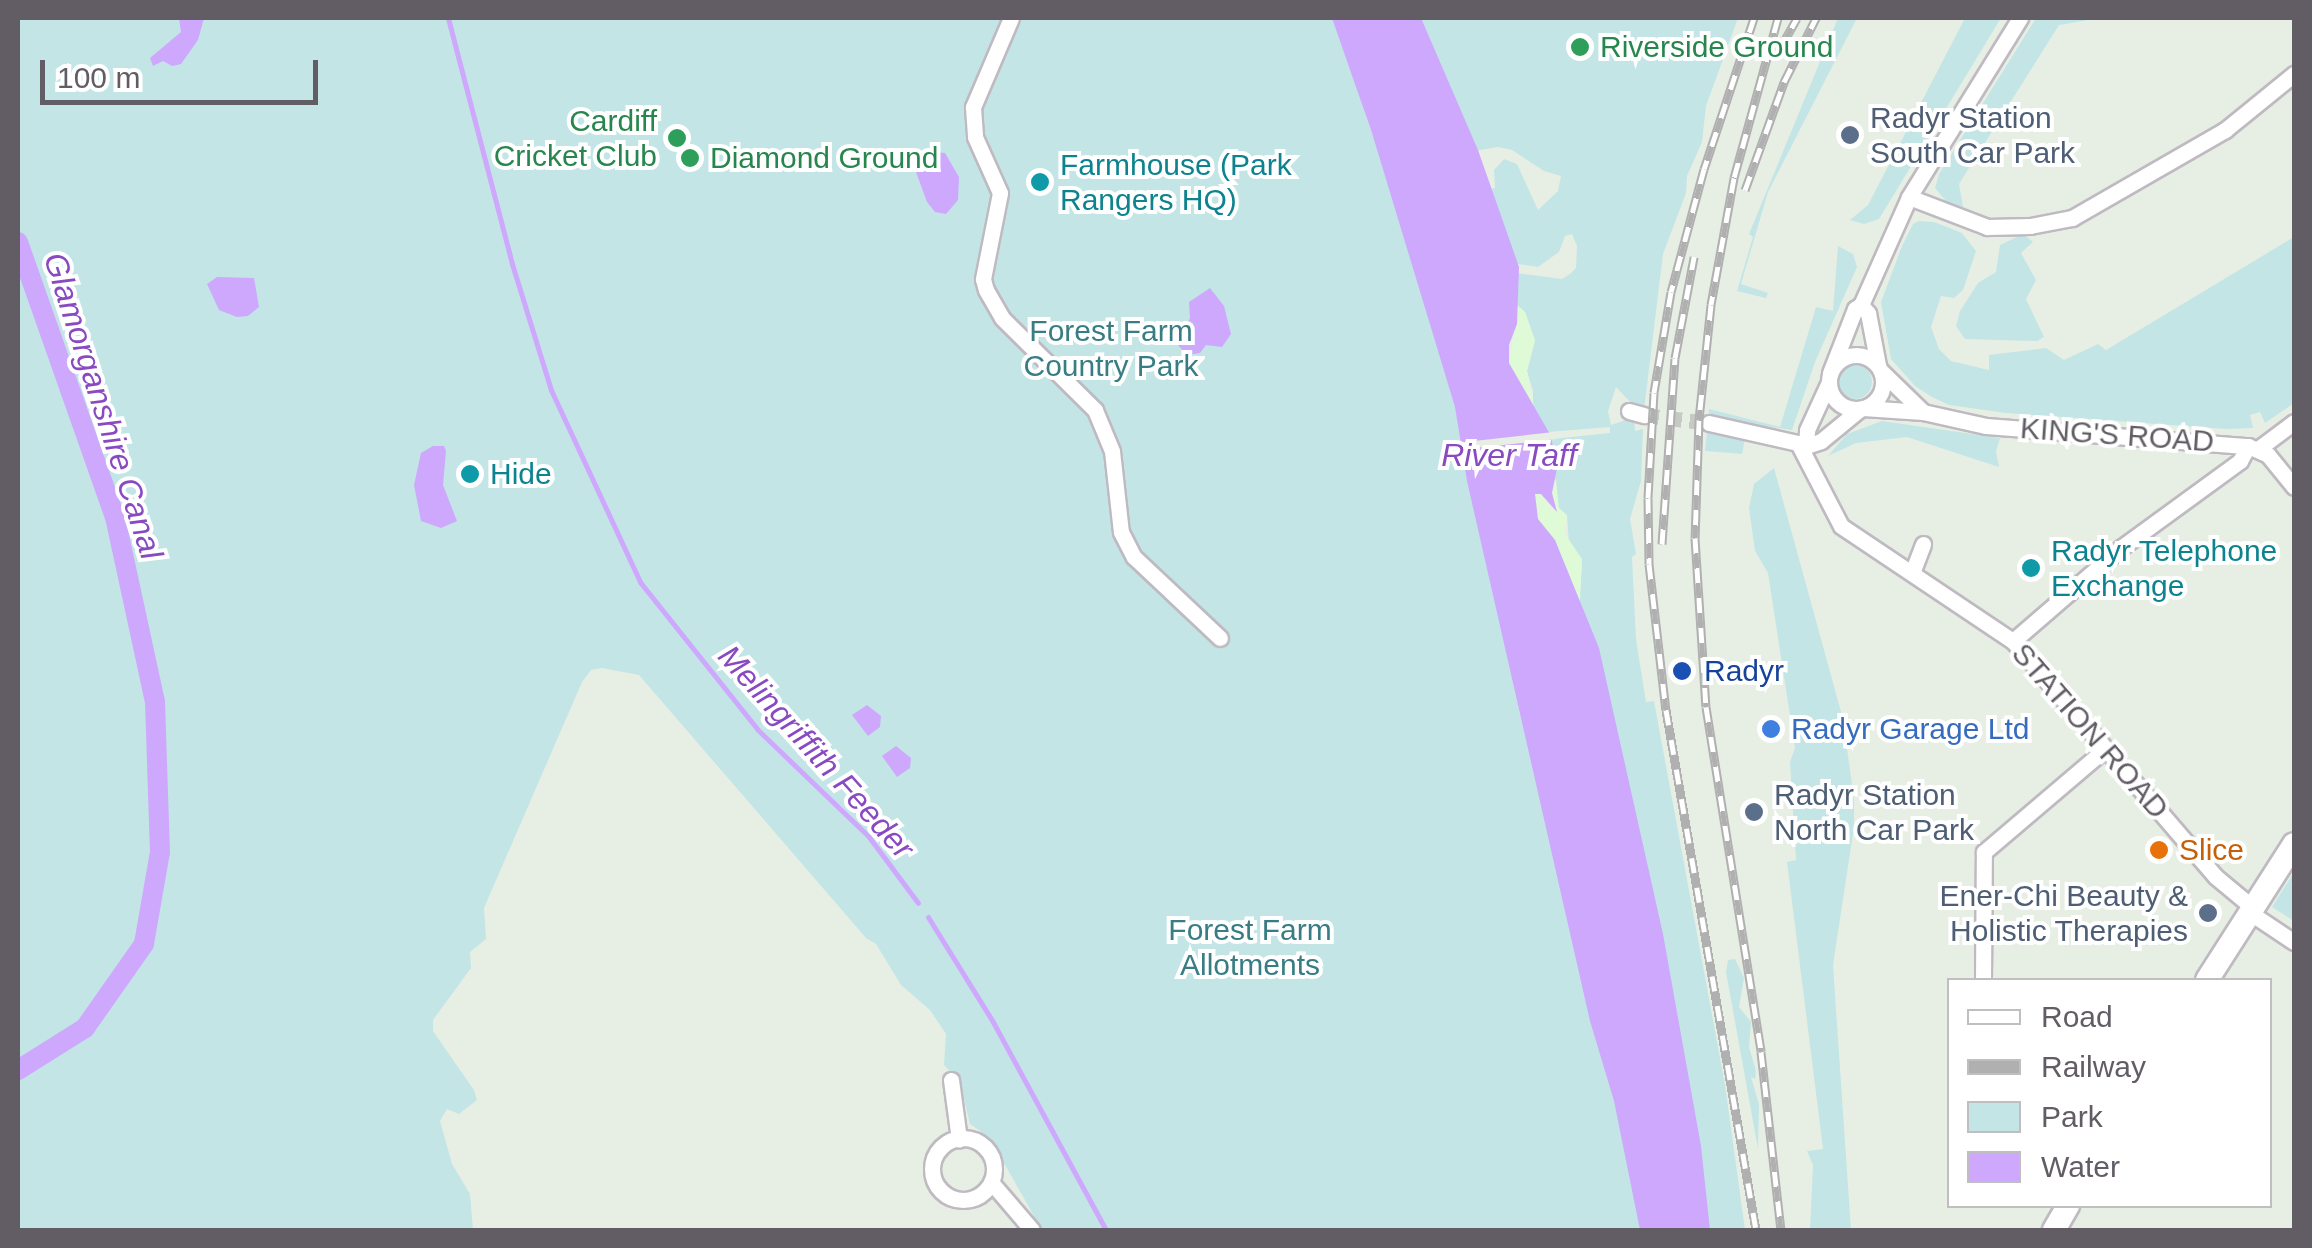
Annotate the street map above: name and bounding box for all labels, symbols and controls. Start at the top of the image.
place label: Riverside Ground [1600,29,1833,65]
marker: Riverside Ground [1569,36,1591,58]
scale bar [45,40,322,102]
text: 100 m [57,61,140,94]
place label: Radyr Station South Car Park [1870,100,2075,170]
place label: Cardiff Cricket Club [494,103,657,174]
marker: Radyr Station South Car Park [1839,124,1861,146]
marker: Cardiff Cricket Club [666,127,688,149]
place label: Diamond Ground [710,140,938,176]
marker: Diamond Ground [679,147,701,169]
place label: Farmhouse (Park Rangers HQ) [1060,147,1292,218]
marker: Farmhouse (Park Rangers HQ) [1029,171,1051,193]
water label: Glamorganshire Canal [35,248,171,564]
park label: Forest Farm Country Park [1023,313,1199,384]
street label: KING'S ROAD [2019,410,2215,460]
water label: River Taff [1441,436,1577,474]
place label: Hide [490,456,552,492]
marker: Hide [459,463,481,485]
place label: Radyr Telephone Exchange [2051,533,2278,604]
marker: Radyr Telephone Exchange [2020,557,2042,579]
street label: STATION ROAD [2004,636,2176,826]
water label: Melingriffith Feeder [710,637,922,867]
place label: Radyr [1704,653,1784,689]
marker: Radyr [1669,658,1695,684]
place label: Radyr Garage Ltd [1791,711,2029,747]
marker: Radyr Garage Ltd [1760,718,1782,740]
place label: Radyr Station North Car Park [1774,777,1974,848]
marker: Radyr Station North Car Park [1743,801,1765,823]
place label: Slice [2179,832,2244,868]
marker: Slice [2148,839,2170,861]
place label: Ener-Chi Beauty & Holistic Therapies [1940,878,2188,948]
marker: Ener-Chi Beauty & Holistic Therapies [2197,902,2219,924]
park label: Forest Farm Allotments [1168,912,1332,982]
legend [1947,978,2272,1208]
text: Road [2041,1000,2113,1033]
text: Railway [2041,1050,2146,1083]
text: Park [2041,1100,2103,1133]
text: Water [2041,1150,2120,1183]

